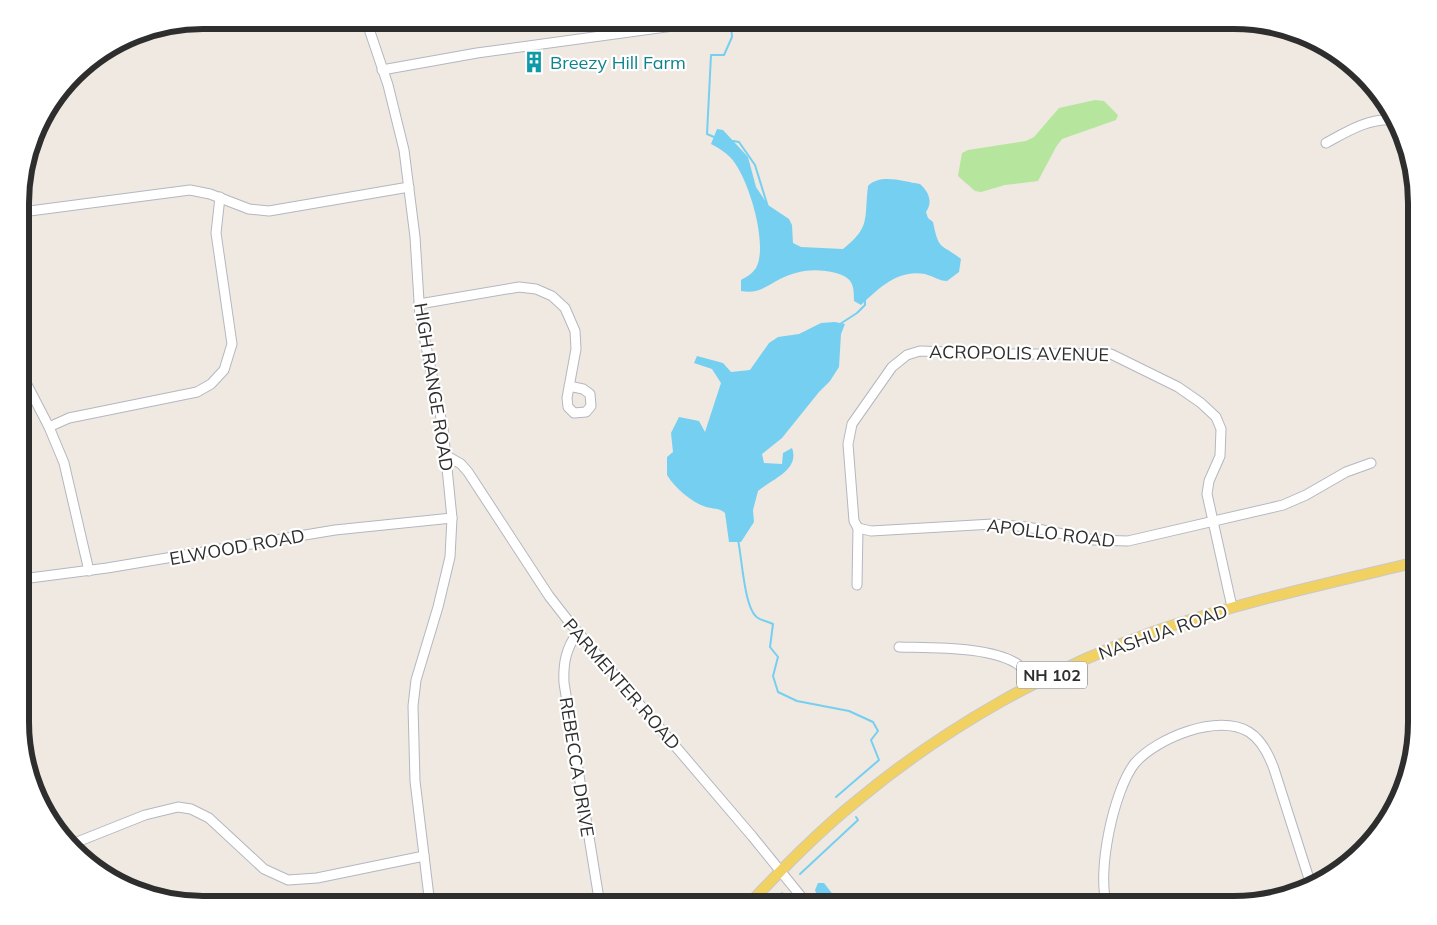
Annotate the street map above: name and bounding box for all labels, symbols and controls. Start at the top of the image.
building icon: Breezy Hill Farm [521,49,547,75]
place label: Breezy Hill Farm [550,51,686,74]
street label: HIGH RANGE ROAD [409,301,459,473]
street label: ACROPOLIS AVENUE [929,340,1109,366]
street label: APOLLO ROAD [986,514,1116,552]
street label: ELWOOD ROAD [168,524,306,570]
street label: NASHUA ROAD [1095,599,1231,665]
street label: PARMENTER ROAD [559,613,685,755]
road number: NH 102 [1017,662,1087,688]
street label: REBECCA DRIVE [555,695,599,839]

